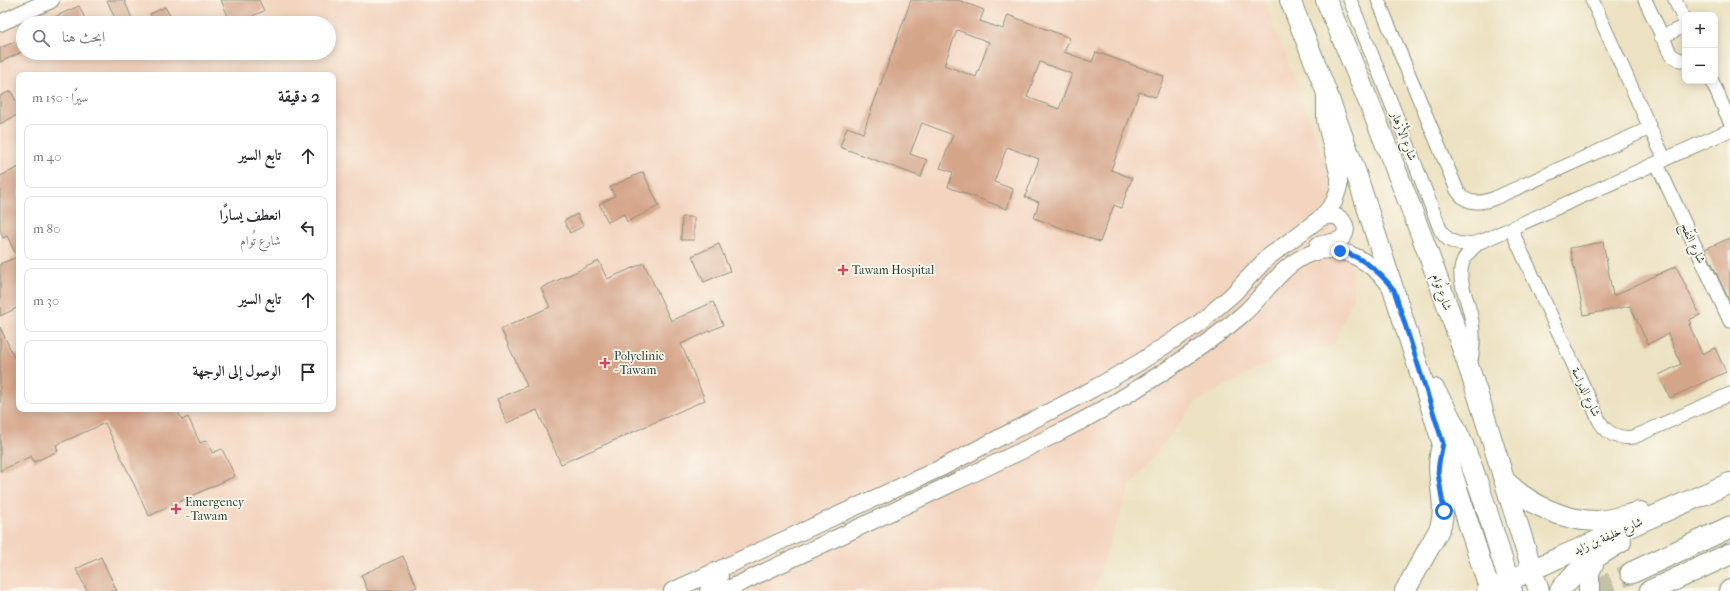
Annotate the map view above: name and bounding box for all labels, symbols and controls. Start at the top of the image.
map controls [1682,12,1718,84]
button: + [1682,12,1718,48]
search box [16,16,336,60]
icon: search [30,27,52,49]
text: ابحث هنا [62,28,105,46]
button: − [1682,48,1718,84]
text: 2 دقيقة [278,86,320,106]
text: سيرًا · 150 m [32,90,89,105]
street label: شارع الأَزْهار [1384,107,1423,164]
icon: ahead [297,145,319,167]
text: تابع السير [239,146,281,164]
text: 40 m [33,149,61,164]
text: انعطف يسارًا [220,206,281,224]
icon: left [297,217,319,239]
street label: شارع النَفْح [1674,220,1710,267]
text: 80 m [33,221,60,236]
text: شارع تُوام [240,233,281,248]
route end [1331,242,1349,260]
place label: Tawam Hospital [852,263,935,277]
marker: Tawam Hospital [837,264,849,276]
street label: شارع تُوام [1425,271,1458,314]
icon: ahead [297,289,319,311]
text: تابع السير [239,290,281,308]
text: 30 m [33,293,59,308]
place label: Polyclinic - Tawam [614,349,664,377]
marker: Polyclinic - Tawam [599,357,611,369]
icon: arrive [297,361,319,383]
text: الوصول إلى الوجهة [192,362,281,380]
street label: شارع الدراسة [1565,365,1603,421]
place label: Emergency - Tawam [185,495,245,523]
route start [1435,502,1453,520]
marker: Emergency - Tawam [170,503,182,515]
street label: شارع خليفة بن زايد [1571,514,1647,561]

